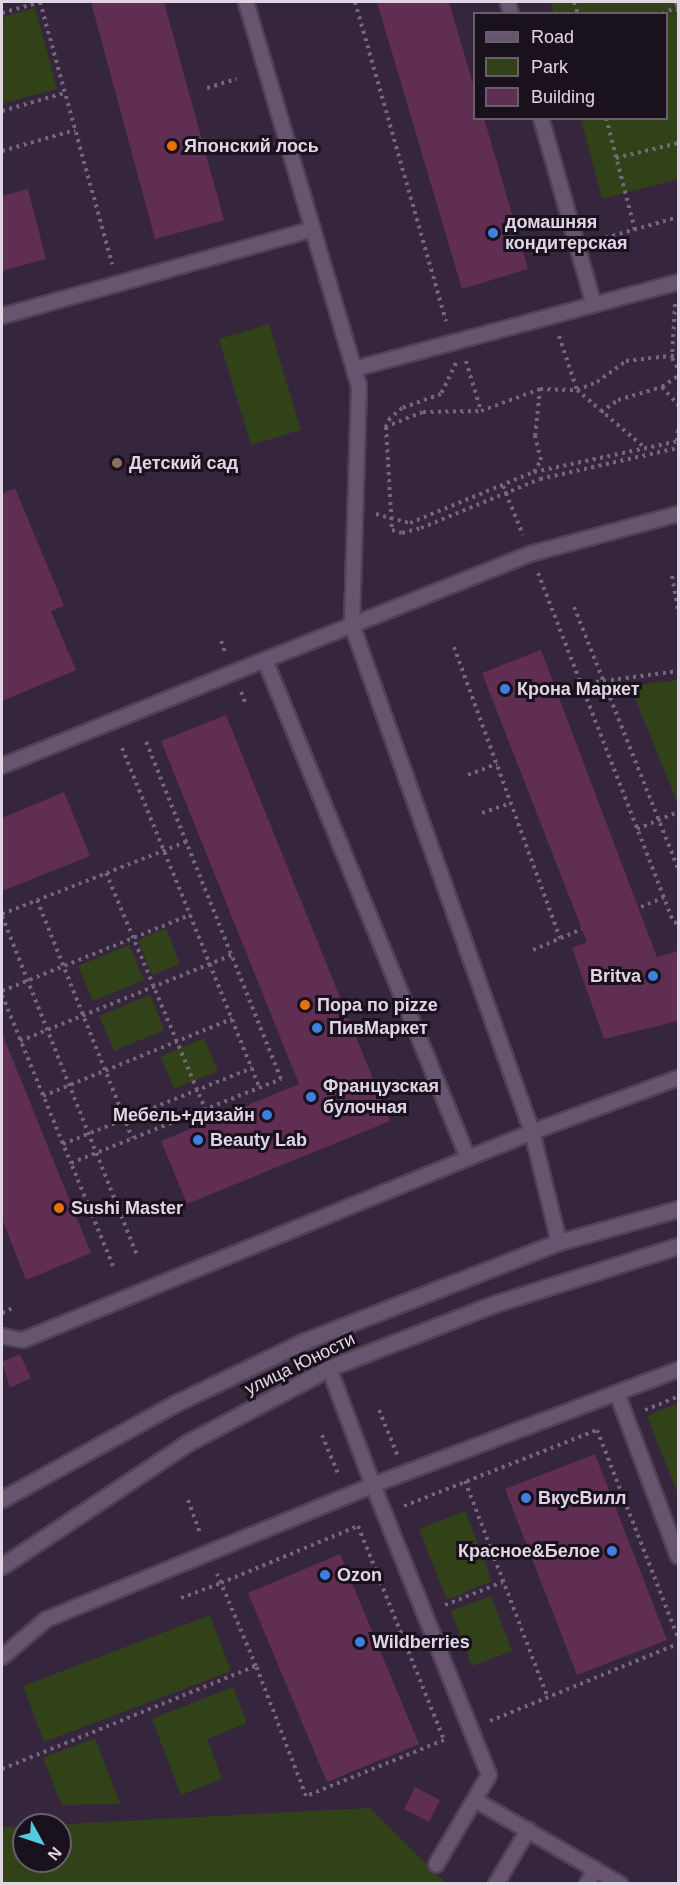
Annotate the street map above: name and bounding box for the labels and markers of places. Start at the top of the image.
place label: Японский лось [184,135,319,157]
marker: Японский лось [165,139,179,153]
place label: домашняя кондитерская [505,212,627,254]
marker: домашняя кондитерская [486,226,500,240]
place label: Детский сад [129,452,238,474]
marker: Детский сад [110,456,124,470]
place label: Крона Маркет [517,678,640,700]
marker: Крона Маркет [498,682,512,696]
place label: Britva [590,965,641,987]
marker: Britva [646,969,660,983]
place label: Пора по pizze [317,994,438,1016]
marker: Пора по pizze [298,998,312,1012]
place label: ПивМаркет [329,1017,428,1039]
marker: ПивМаркет [310,1021,324,1035]
place label: Французская булочная [323,1076,439,1118]
marker: Французская булочная [304,1090,318,1104]
place label: Мебель+дизайн [113,1104,255,1126]
marker: Мебель+дизайн [260,1108,274,1122]
place label: Beauty Lab [210,1129,307,1151]
marker: Beauty Lab [191,1133,205,1147]
place label: Sushi Master [71,1197,183,1219]
marker: Sushi Master [52,1201,66,1215]
place label: ВкусВилл [538,1487,627,1509]
marker: ВкусВилл [519,1491,533,1505]
place label: Красное&Белое [458,1540,600,1562]
marker: Красное&Белое [605,1544,619,1558]
place label: Ozon [337,1564,382,1586]
marker: Ozon [318,1568,332,1582]
place label: Wildberries [372,1631,470,1653]
marker: Wildberries [353,1635,367,1649]

